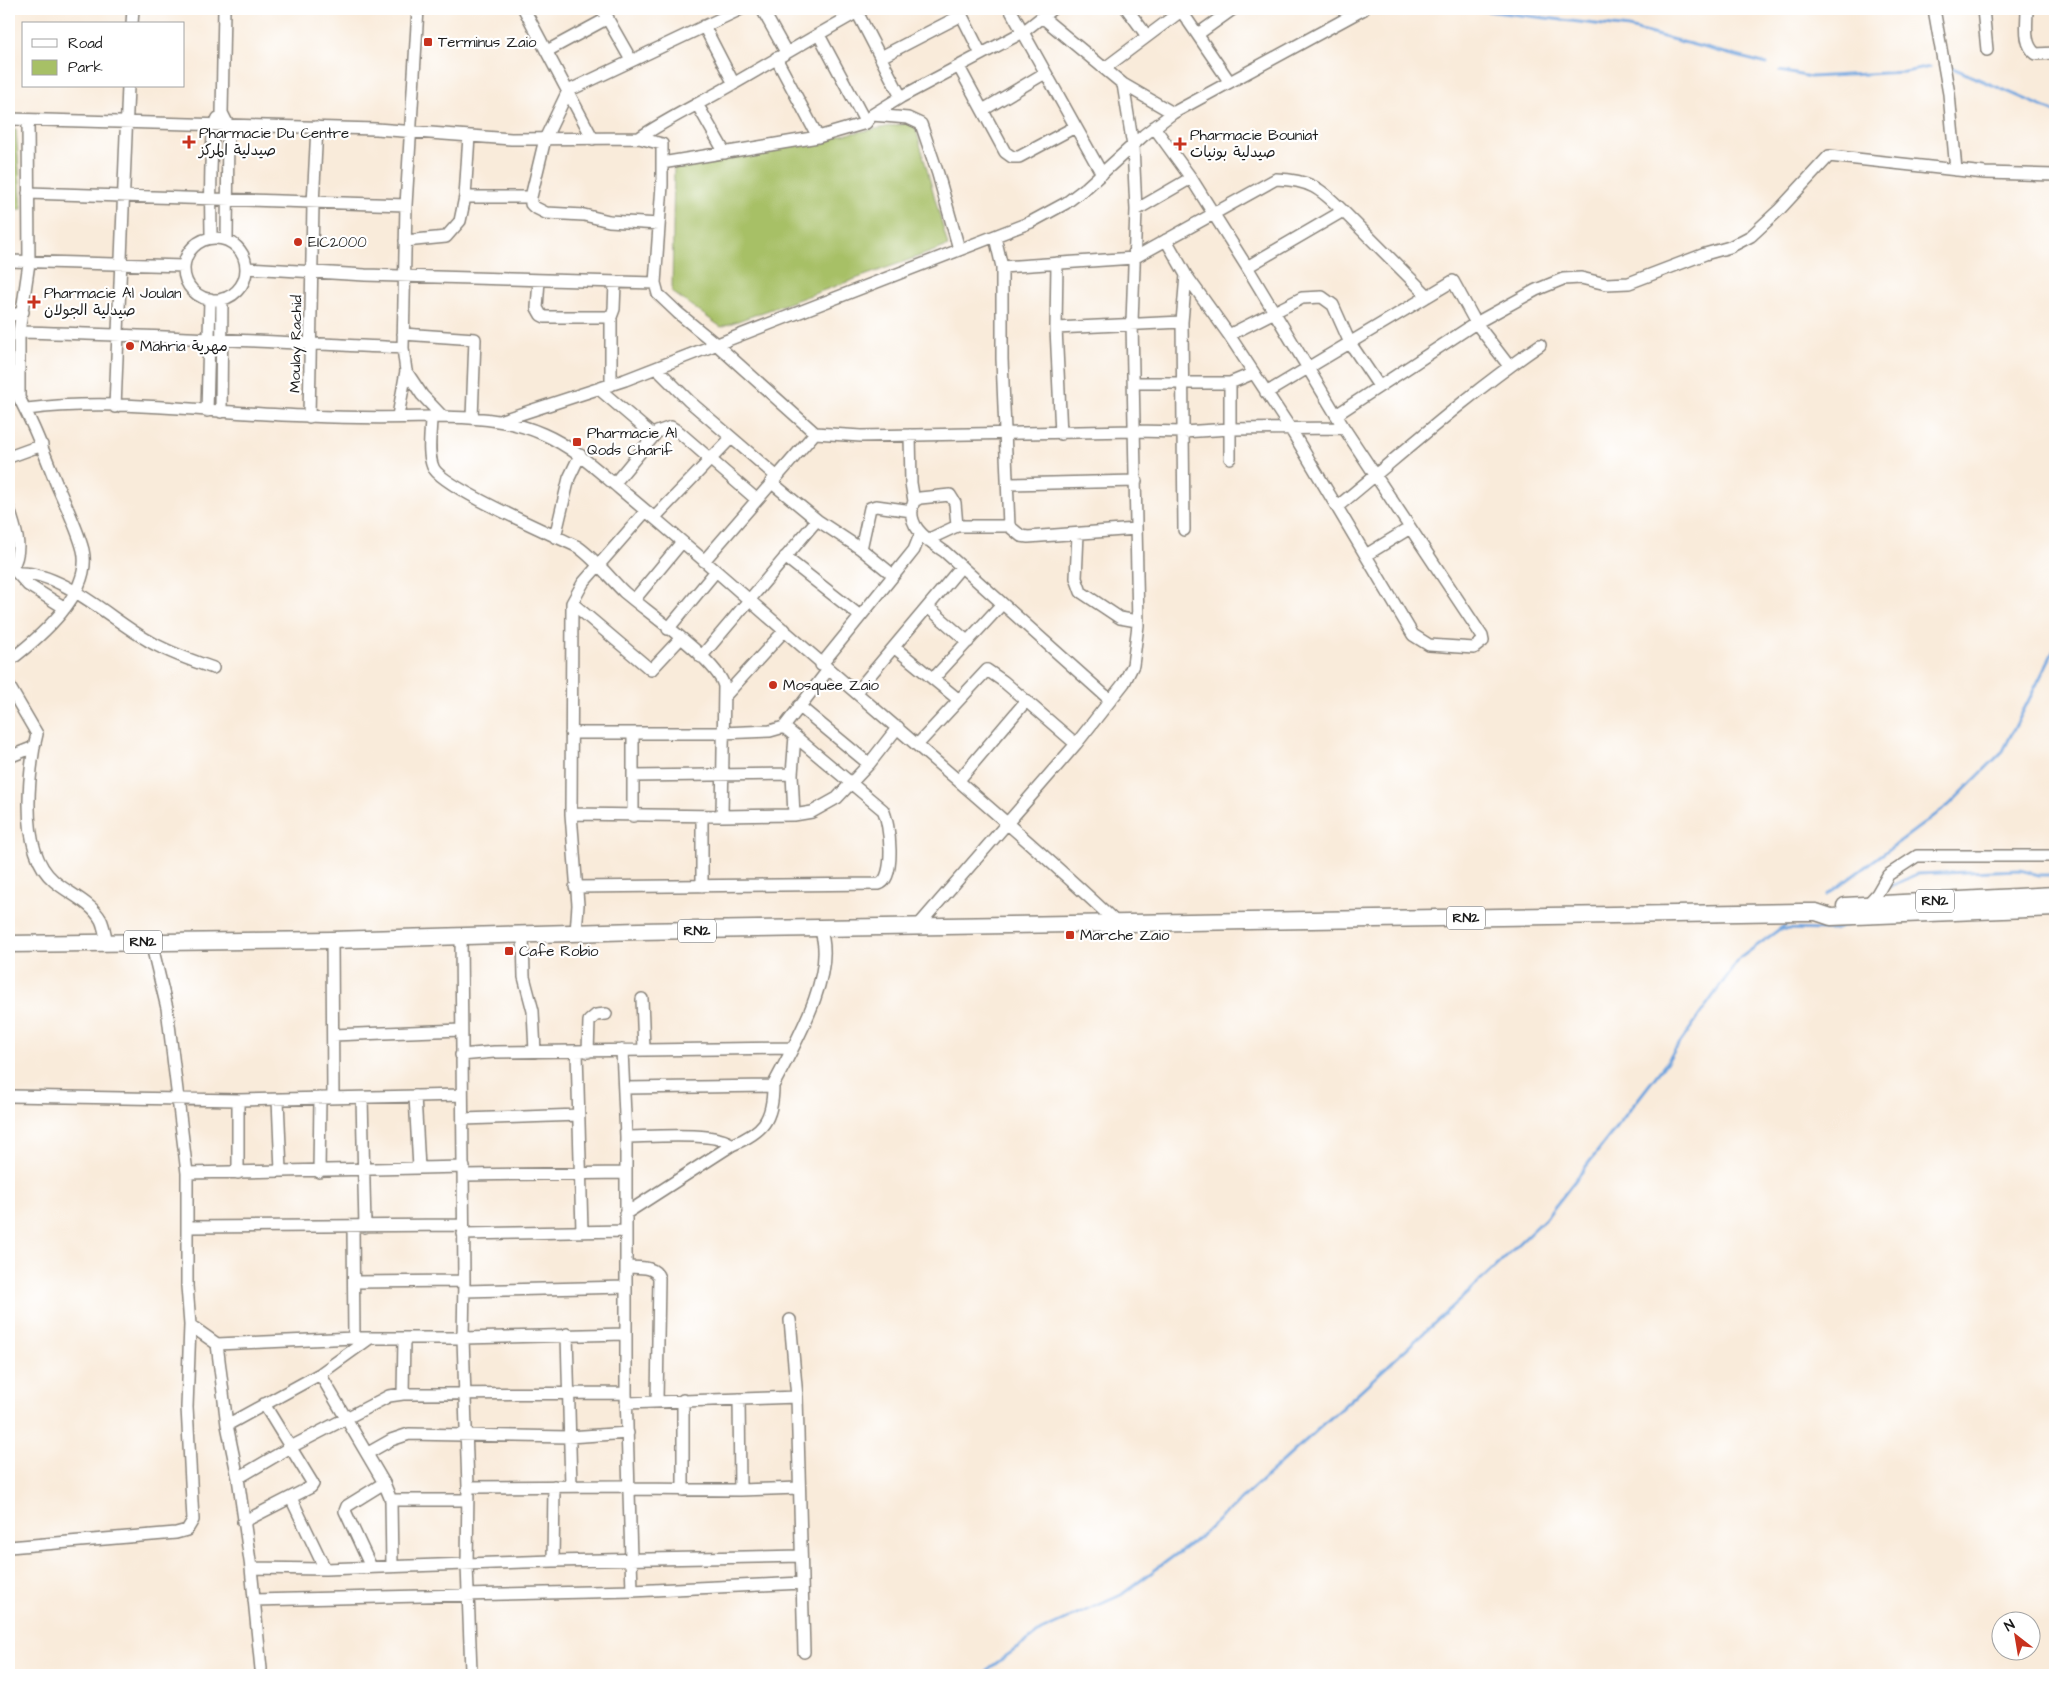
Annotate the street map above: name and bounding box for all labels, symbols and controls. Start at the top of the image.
legend [22,22,185,88]
place label: Terminus Zaio [438,32,537,53]
text: Road [68,33,103,54]
marker: Terminus Zaio [422,36,434,48]
text: Park [68,57,103,78]
place label: Pharmacie Du Centre صيدلية المركز [197,123,349,161]
place label: Pharmacie Bouniat صيدلية بونيات [1190,125,1318,163]
marker: Pharmacie Du Centre صيدلية المركز [183,136,195,148]
marker: Pharmacie Bouniat صيدلية بونيات [1174,138,1186,150]
place label: EIC2000 [308,232,367,253]
marker: EIC2000 [292,236,304,248]
place label: Pharmacie Al Joulan صيدلية الجولان [44,283,182,321]
street label: Moulay Rachid [285,295,308,393]
marker: Pharmacie Al Joulan صيدلية الجولان [28,296,40,308]
place label: Mahria مهرية [140,336,228,357]
marker: Mahria مهرية [124,340,136,352]
place label: Pharmacie Al Qods Charif [587,423,677,461]
marker: Pharmacie Al Qods Charif [571,436,583,448]
place label: Mosquee Zaio [783,675,880,696]
marker: Mosquee Zaio [767,679,779,691]
road number: RN2 [1916,889,1954,912]
road number: RN2 [1447,906,1485,930]
road number: RN2 [678,919,716,942]
place label: Marche Zaio [1080,925,1170,946]
marker: Marche Zaio [1064,929,1076,941]
road number: RN2 [124,930,162,954]
place label: Cafe Robio [519,941,599,962]
marker: Cafe Robio [503,945,515,957]
north arrow [1992,1612,2042,1662]
text: N [2001,1615,2019,1637]

